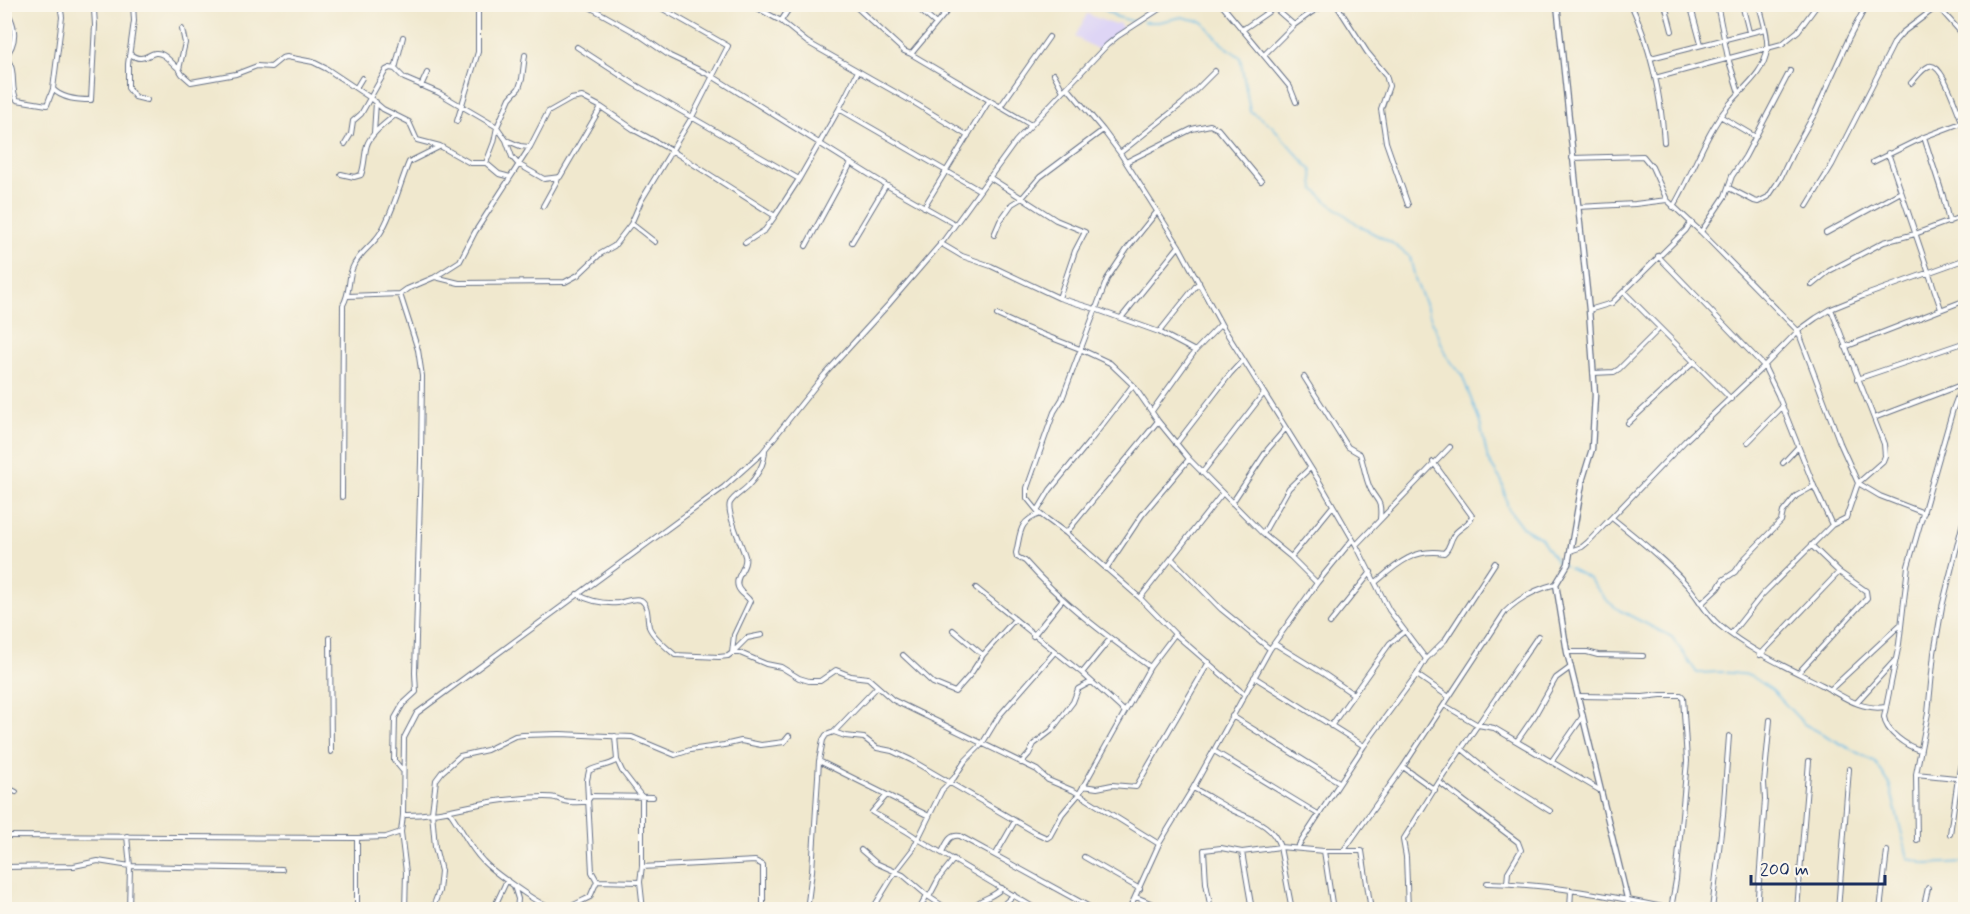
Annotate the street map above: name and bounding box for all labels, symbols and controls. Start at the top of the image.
scale bar [1751,848,1884,886]
text: 200 m [1760,858,1809,882]

